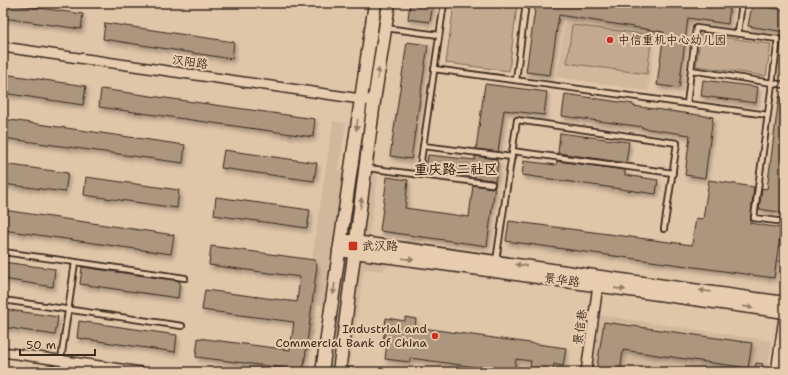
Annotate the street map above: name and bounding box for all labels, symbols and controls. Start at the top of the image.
place label: 中信重机中心幼儿园 [618,32,726,48]
marker: 中信重机中心幼儿园 [605,35,615,45]
street label: 汉阳路 [171,52,209,72]
one-way arrow [375,68,381,81]
one-way arrow [354,119,360,131]
district label: 重庆路二社区 [414,160,498,178]
one-way arrow [358,197,364,209]
place label: 武汉路 [362,238,398,254]
marker: 武汉路 [347,240,359,252]
one-way arrow [402,256,414,262]
one-way arrow [515,262,527,268]
street label: 景华路 [543,270,581,290]
one-way arrow [331,283,337,295]
one-way arrow [613,286,626,292]
one-way arrow [699,288,711,294]
one-way arrow [742,304,754,310]
street label: 景信巷 [570,308,590,346]
place label: Industrial and Commercial Bank of China [275,321,428,351]
scale bar [20,331,95,357]
marker: Industrial and Commercial Bank of China [430,331,440,341]
text: 50 m [26,337,56,353]

